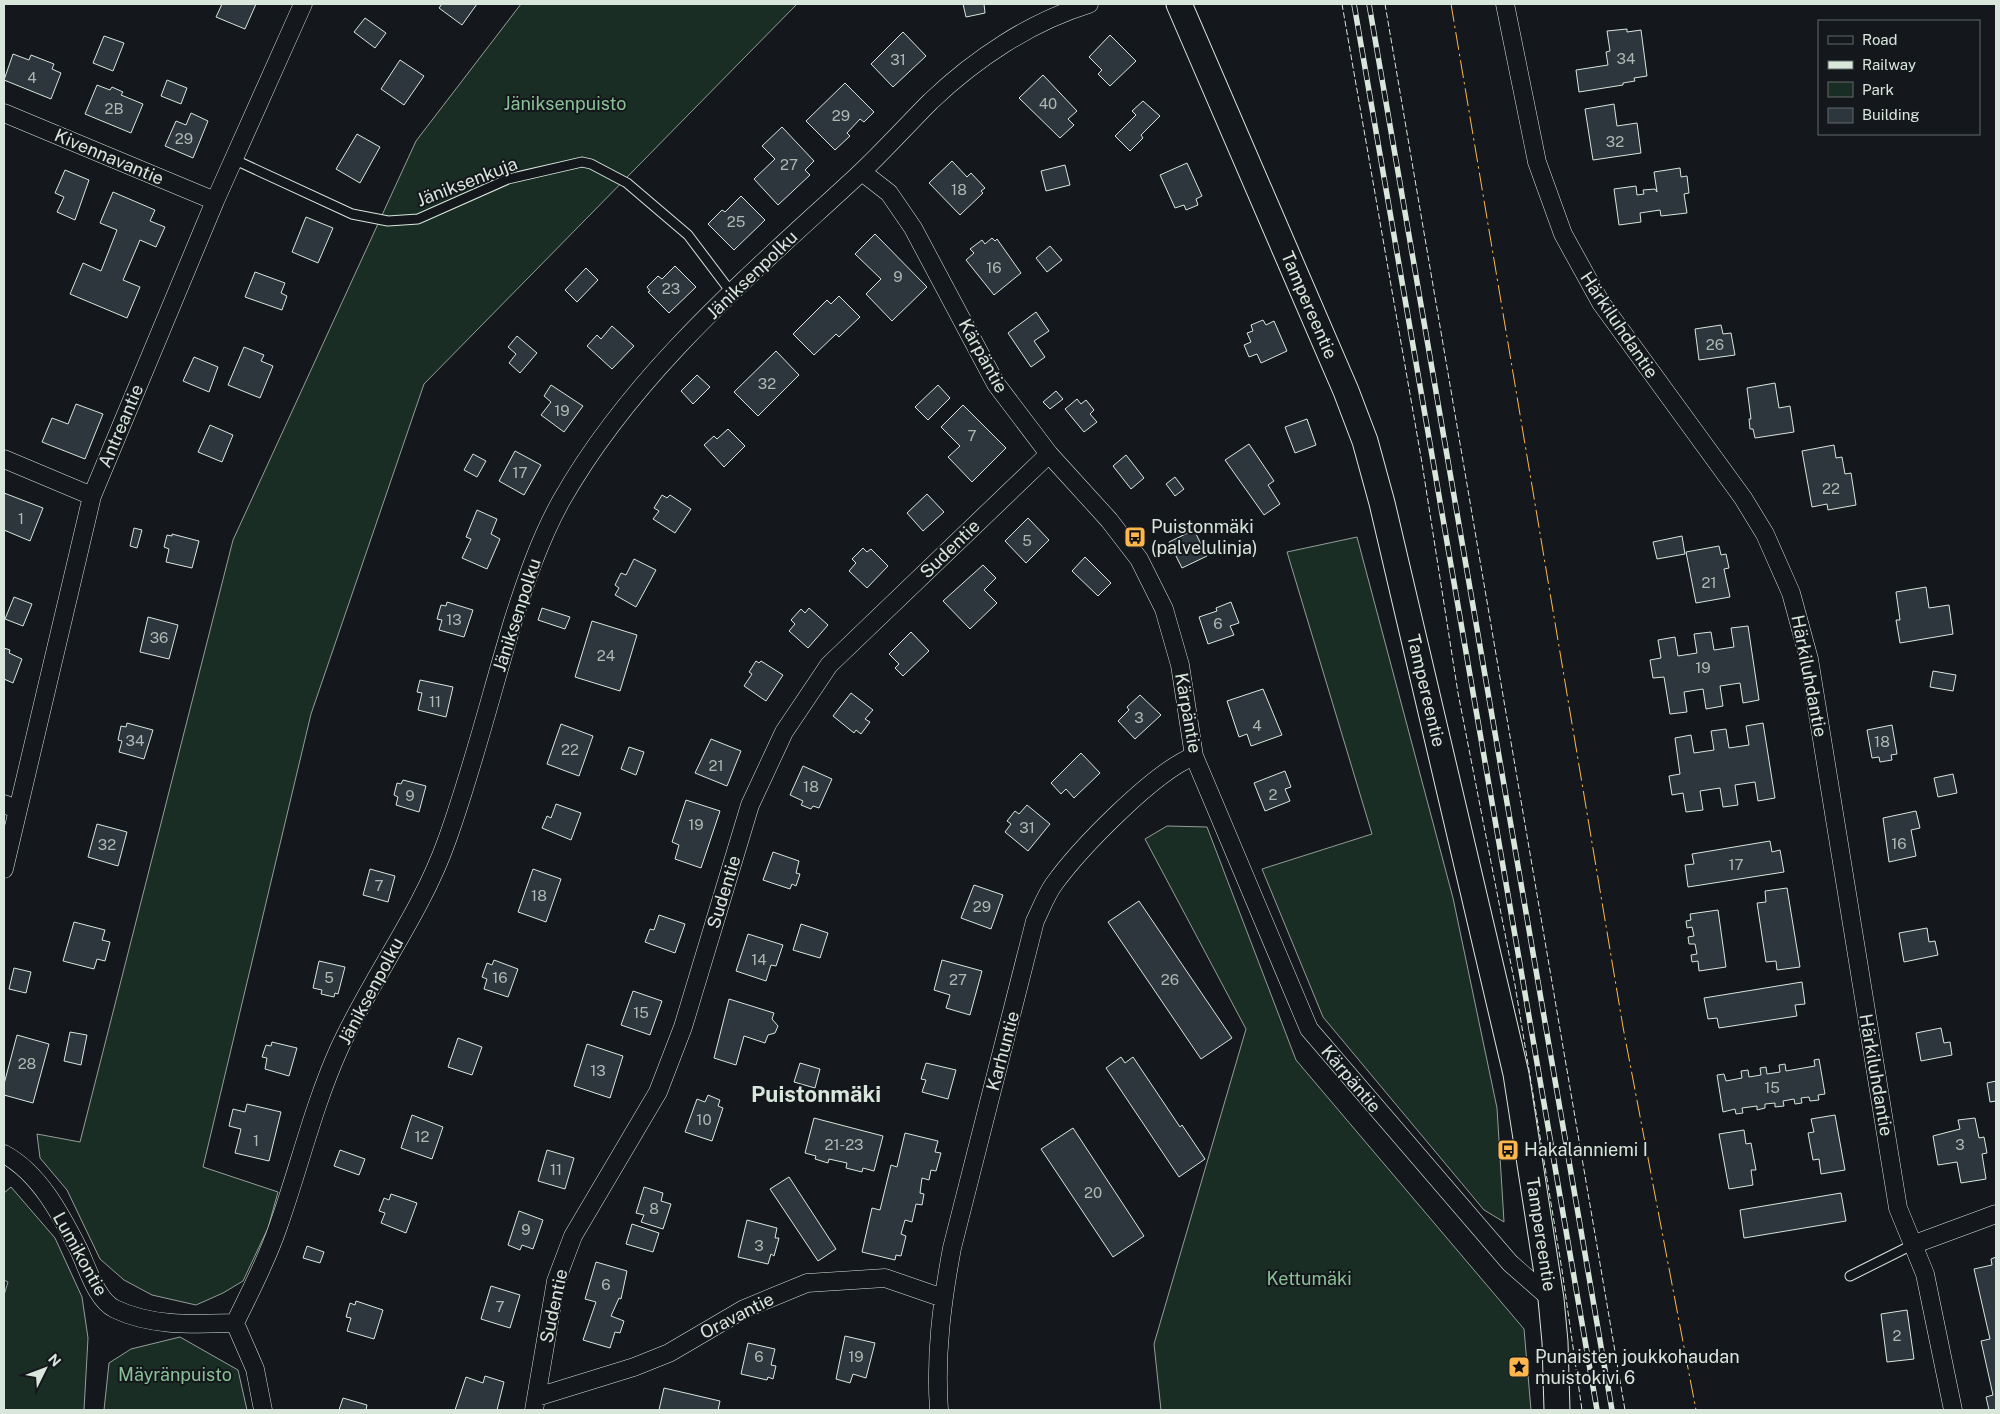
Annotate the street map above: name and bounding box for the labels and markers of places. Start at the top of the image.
place label: Puistonmäki (palvelulinja) [1151,516,1257,558]
bus stop icon: Puistonmäki (palvelulinja) [1123,525,1147,549]
bus stop icon: Hakalanniemi I [1496,1138,1520,1162]
place label: Hakalanniemi I [1524,1139,1648,1160]
place label: Punaisten joukkohaudan muistokivi 6 [1535,1346,1740,1388]
place icon: Punaisten joukkohaudan muistokivi 6 [1507,1355,1531,1379]

